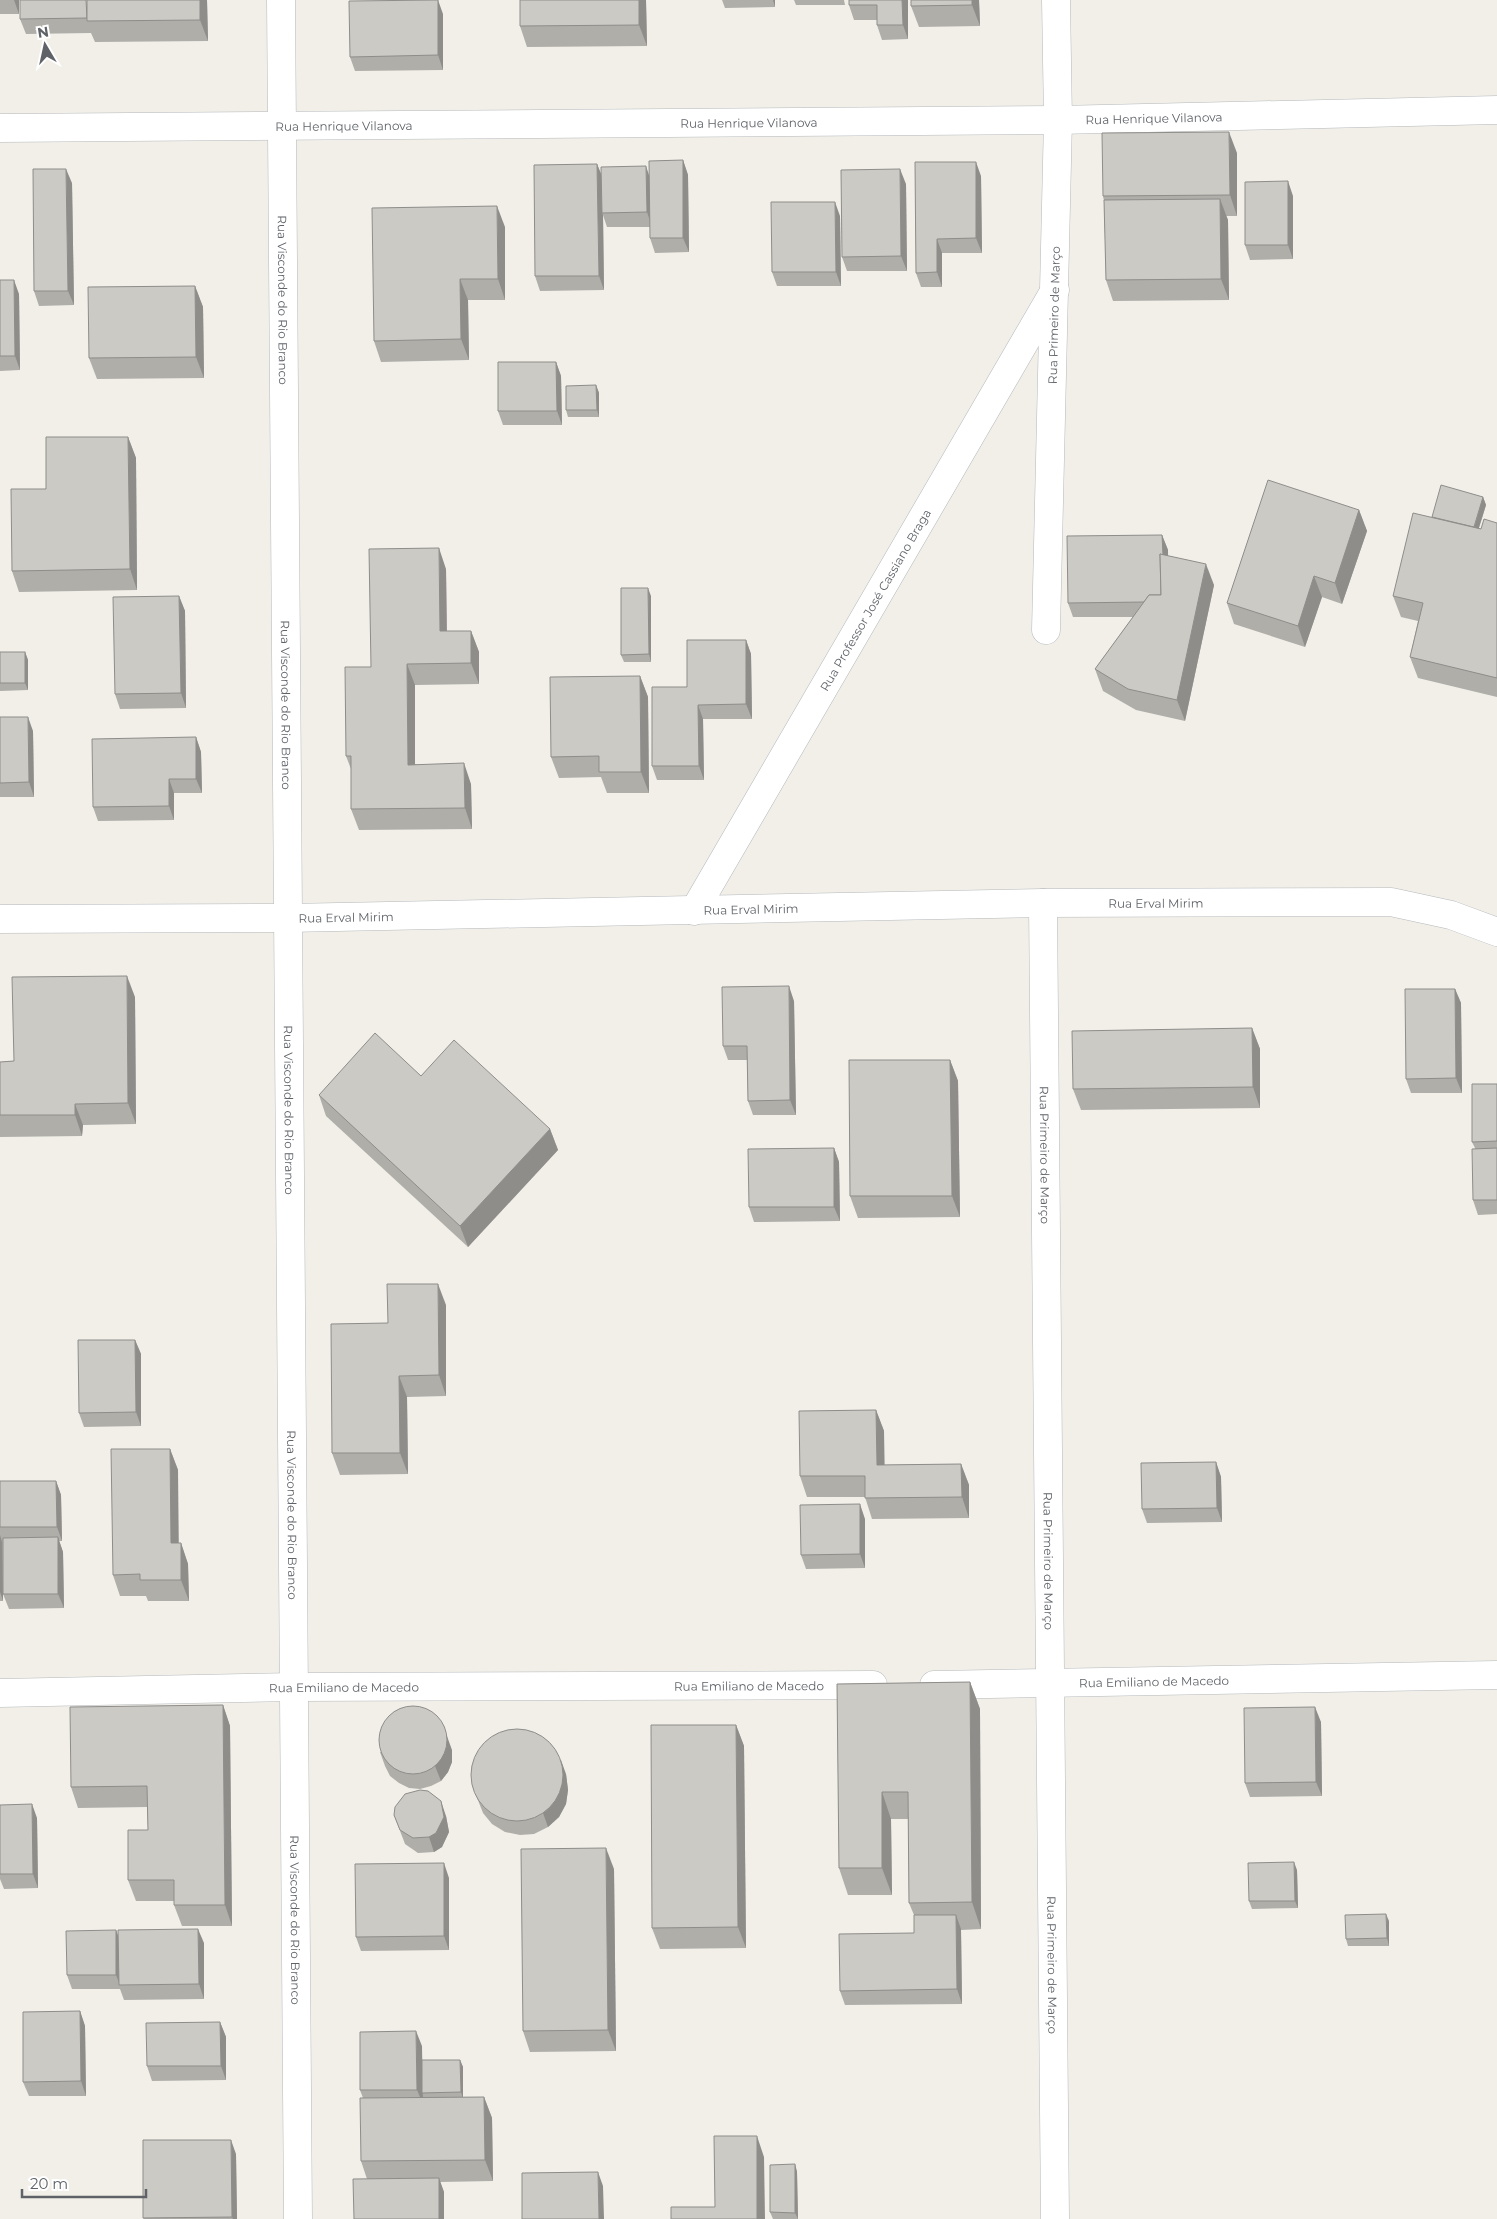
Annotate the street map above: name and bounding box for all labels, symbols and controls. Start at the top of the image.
north arrow [20,20,70,70]
text: N [36,22,50,42]
street label: Rua Henrique Vilanova [1085,109,1223,127]
street label: Rua Henrique Vilanova [680,114,818,130]
street label: Rua Henrique Vilanova [275,117,413,133]
street label: Rua Visconde do Rio Branco [275,215,291,385]
street label: Rua Primeiro de Março [1044,246,1063,384]
street label: Rua Professor José Cassiano Braga [816,506,934,693]
street label: Rua Visconde do Rio Branco [278,620,295,790]
street label: Rua Erval Mirim [1108,895,1203,910]
street label: Rua Erval Mirim [703,900,799,917]
street label: Rua Erval Mirim [298,908,394,925]
street label: Rua Visconde do Rio Branco [281,1025,298,1195]
street label: Rua Primeiro de Março [1037,1086,1053,1224]
street label: Rua Visconde do Rio Branco [284,1430,301,1600]
street label: Rua Primeiro de Março [1041,1492,1057,1630]
street label: Rua Emiliano de Macedo [1079,1672,1229,1690]
street label: Rua Emiliano de Macedo [674,1678,824,1693]
street label: Rua Emiliano de Macedo [269,1679,419,1695]
street label: Rua Visconde do Rio Branco [288,1835,304,2005]
street label: Rua Primeiro de Março [1045,1896,1061,2034]
scale bar [22,2166,146,2198]
text: 20 m [30,2174,68,2193]

